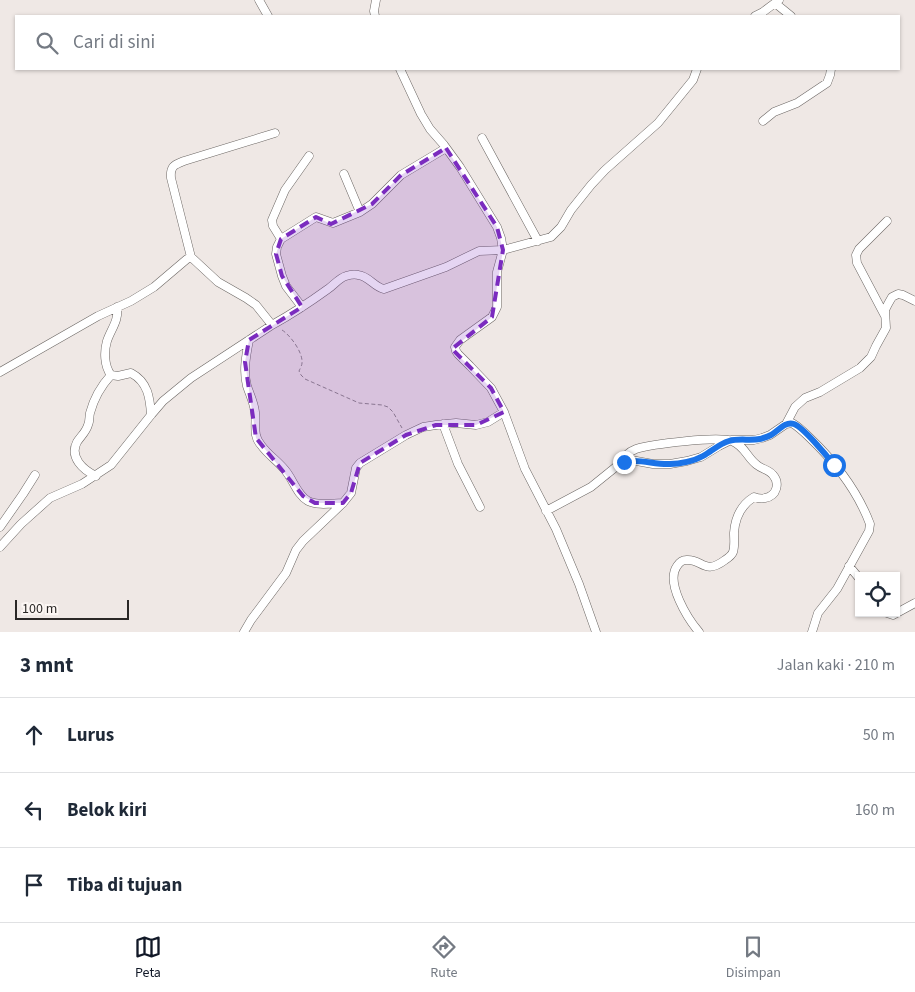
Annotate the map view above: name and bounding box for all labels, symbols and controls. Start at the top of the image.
search box [15,15,900,70]
icon: search [33,29,61,57]
text: Cari di sini [73,29,155,56]
route end [613,451,636,474]
route start [823,454,846,477]
map controls [855,572,900,617]
button: locate [855,572,900,617]
scale bar [15,597,129,620]
text: 100 m [22,599,57,619]
text: 3 mnt [20,650,73,680]
text: Jalan kaki · 210 m [777,654,895,676]
icon: ahead [20,721,48,749]
text: Lurus [67,722,114,749]
text: 50 m [863,724,895,746]
icon: left [20,796,48,824]
text: Belok kiri [67,797,147,824]
text: 160 m [855,799,895,821]
icon: arrive [20,871,48,899]
text: Tiba di tujuan [67,872,182,899]
tab: Peta [134,933,162,983]
tab: Rute [430,933,458,983]
tab: Disimpan [726,933,781,983]

